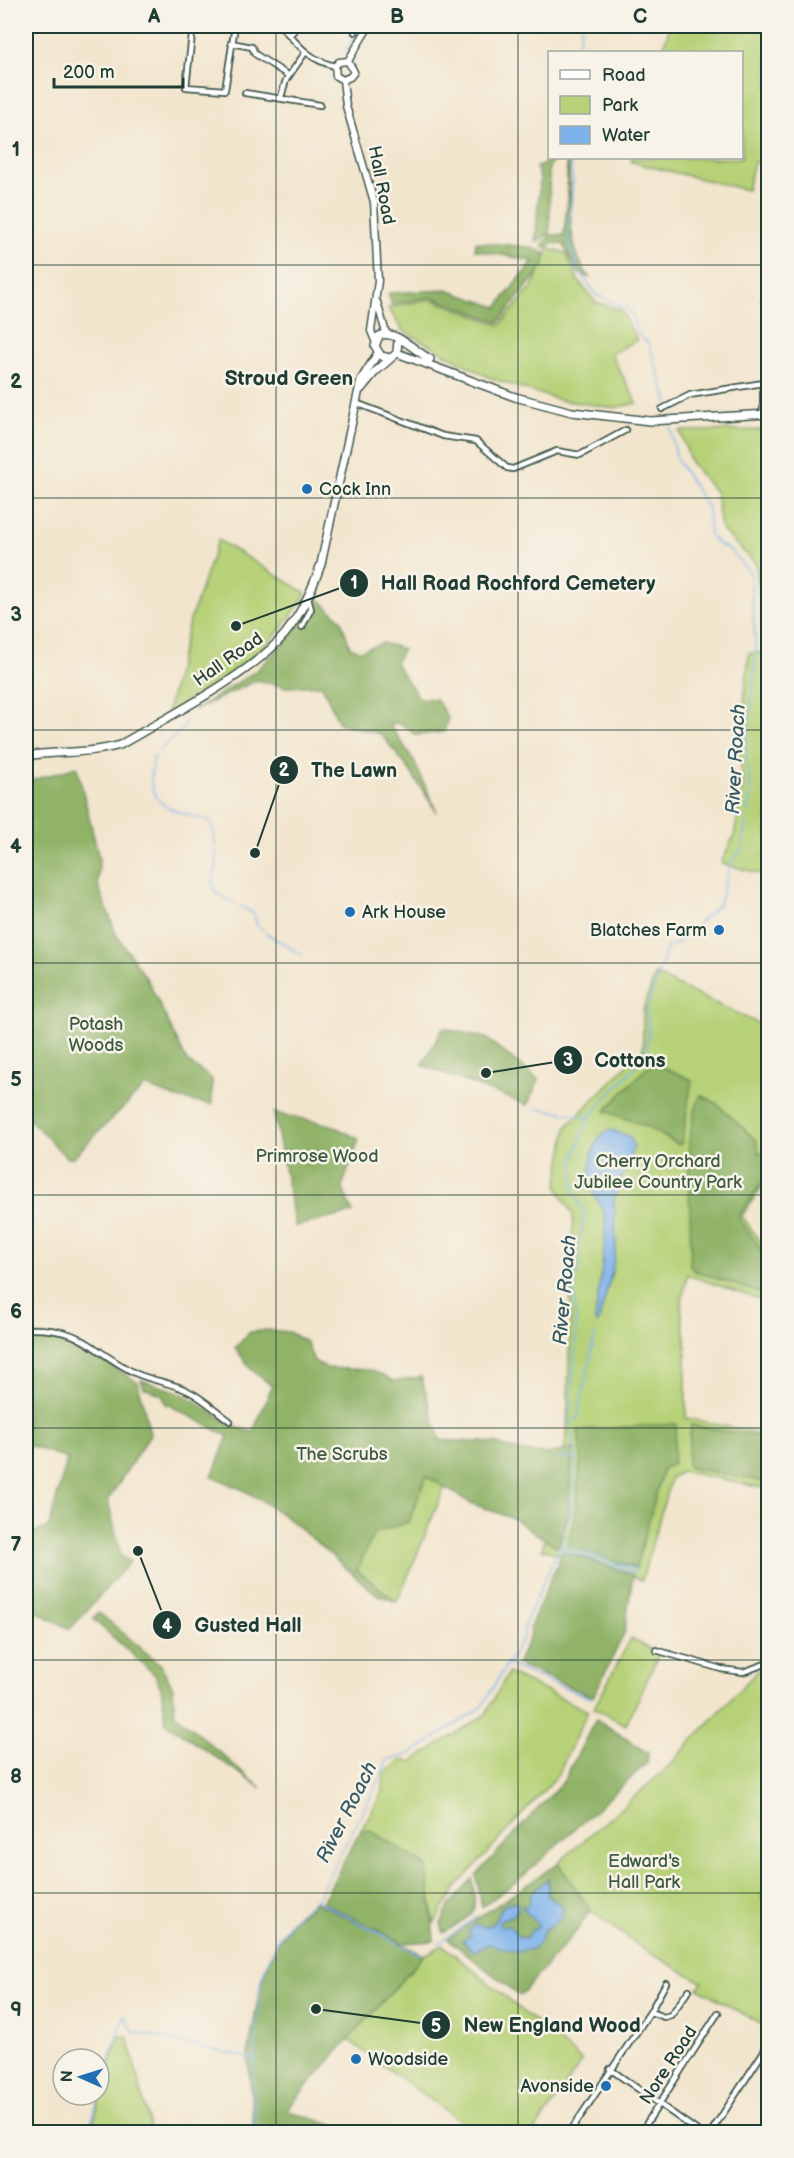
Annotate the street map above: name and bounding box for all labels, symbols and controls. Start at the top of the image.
text: A [147,5,161,29]
text: B [390,5,404,29]
text: C [633,5,647,29]
scale bar [54,51,183,89]
legend [548,51,743,159]
text: 200 m [63,62,115,83]
text: Road [602,65,646,86]
text: Park [602,95,638,116]
text: Water [602,125,650,146]
text: 1 [12,138,20,162]
street label: Hall Road [364,144,399,226]
district label: Stroud Green [225,366,353,391]
text: 2 [10,370,22,394]
place label: Cock Inn [319,479,391,500]
marker: Cock Inn [300,482,314,496]
callout: Hall Road Rochford Cemetery [339,564,667,602]
text: Hall Road Rochford Cemetery [381,572,656,596]
text: 1 [350,573,358,594]
text: 3 [10,603,22,627]
street label: Hall Road [190,628,267,691]
water label: River Roach [721,703,751,815]
callout: The Lawn [269,751,409,789]
text: The Lawn [311,759,397,783]
text: 2 [279,760,290,781]
text: 4 [10,835,22,859]
place label: Ark House [362,902,446,923]
marker: Ark House [343,905,357,919]
place label: Blatches Farm [590,920,707,941]
marker: Blatches Farm [712,923,726,937]
park label: Potash Woods [68,1014,124,1056]
callout: Cottons [553,1041,678,1079]
text: Cottons [594,1049,666,1073]
text: 3 [563,1050,573,1071]
text: 5 [10,1068,22,1092]
park label: Primrose Wood [255,1146,379,1167]
park label: Cherry Orchard Jubilee Country Park [574,1151,742,1193]
water label: River Roach [548,1234,582,1346]
text: 6 [10,1300,22,1324]
park label: The Scrubs [296,1444,388,1465]
text: 7 [10,1533,22,1557]
callout: Gusted Hall [152,1606,314,1644]
text: Gusted Hall [194,1614,302,1638]
text: 4 [162,1616,173,1637]
water label: River Roach [311,1758,383,1867]
text: 8 [10,1765,22,1789]
park label: Edward's Hall Park [608,1851,680,1893]
text: 9 [10,1998,22,2022]
callout: New England Wood [421,2006,652,2044]
text: New England Wood [463,2014,641,2038]
text: 5 [431,2016,441,2037]
street label: Nore Road [635,2022,701,2108]
north arrow [51,2047,111,2107]
place label: Woodside [368,2049,449,2070]
marker: Woodside [349,2052,363,2066]
text: N [58,2070,77,2083]
place label: Avonside [521,2076,594,2097]
marker: Avonside [599,2079,613,2093]

